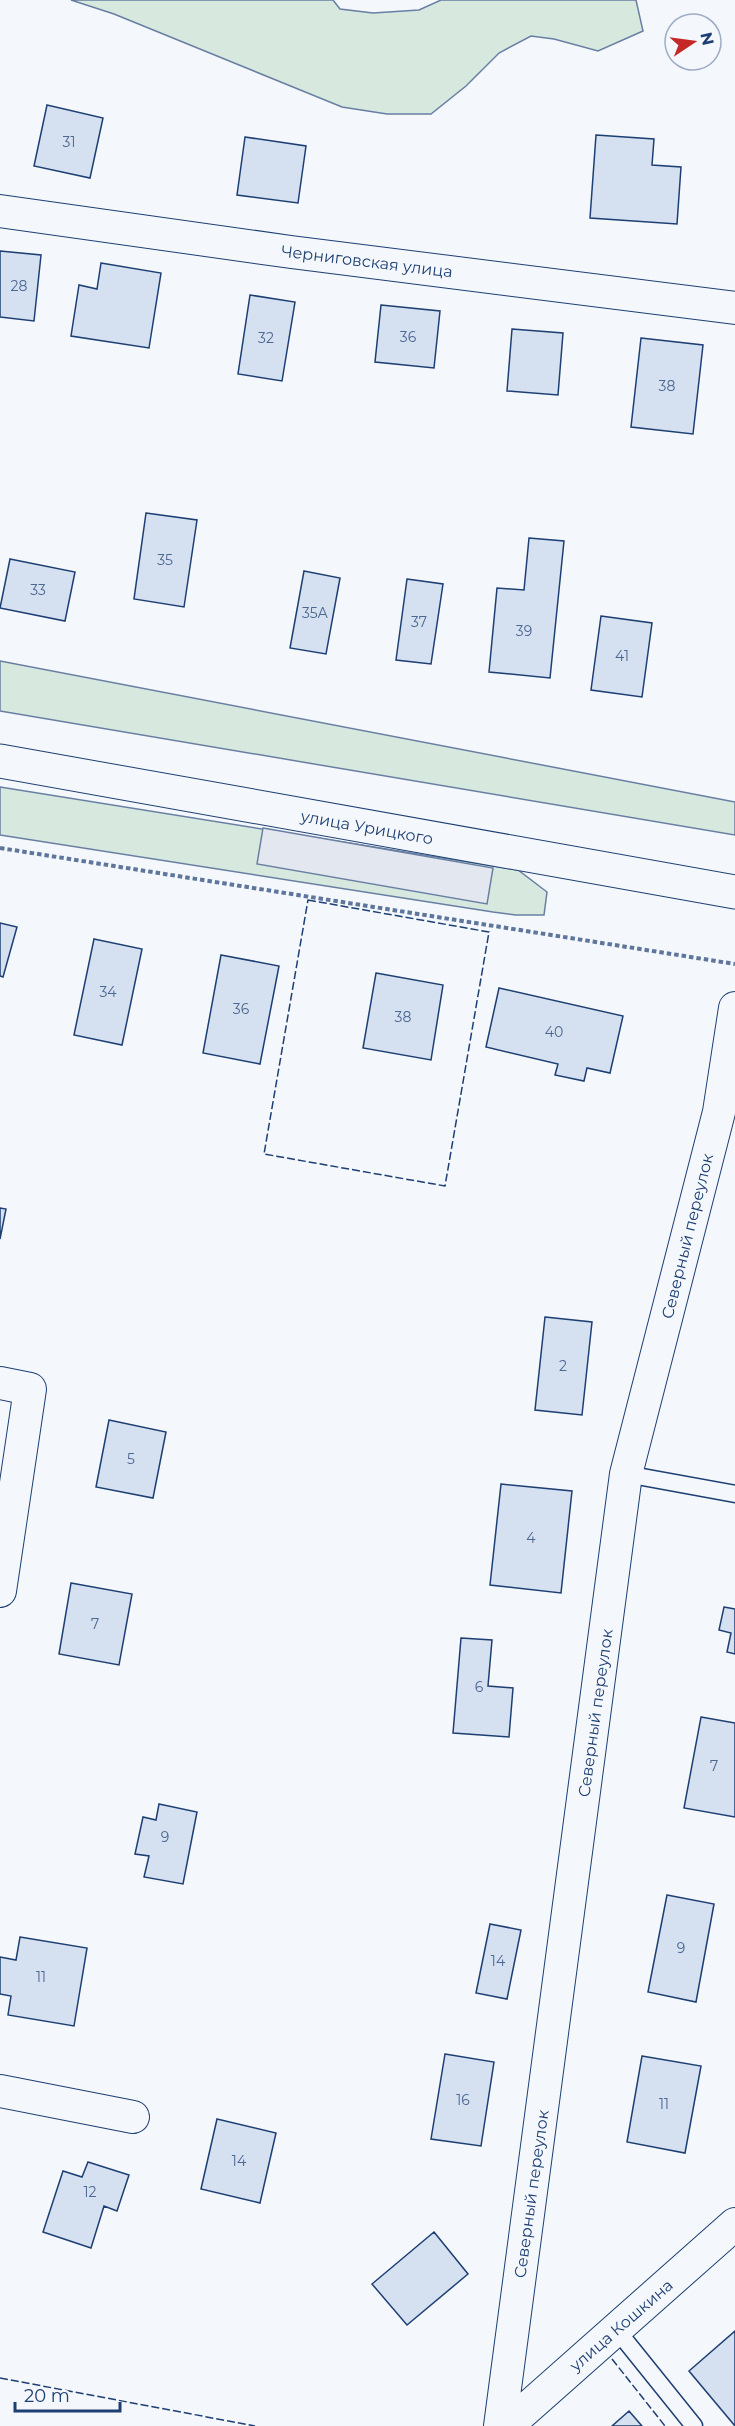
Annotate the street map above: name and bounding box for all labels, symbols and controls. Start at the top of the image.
north arrow [663,12,723,72]
text: N [696,30,718,47]
house number: 31 [63,133,75,151]
street label: Черниговская улица [280,242,454,281]
house number: 28 [11,277,28,295]
house number: 36 [400,328,417,346]
house number: 32 [258,329,274,347]
house number: 38 [659,377,675,395]
house number: 35 [157,551,173,569]
house number: 33 [30,581,46,599]
house number: 35А [302,604,329,622]
house number: 37 [411,613,427,631]
house number: 39 [516,622,532,640]
house number: 41 [615,647,629,665]
street label: улица Урицкого [298,806,435,848]
house number: 34 [99,983,117,1001]
house number: 36 [233,1000,250,1018]
house number: 38 [395,1008,411,1026]
house number: 40 [545,1023,563,1041]
street label: Северный переулок [658,1151,717,1321]
house number: 2 [559,1357,567,1375]
house number: 5 [127,1450,135,1468]
house number: 4 [526,1529,536,1547]
house number: 7 [91,1615,99,1633]
street label: Северный переулок [574,1627,617,1798]
house number: 6 [475,1678,484,1696]
house number: 7 [710,1757,718,1775]
house number: 9 [161,1828,169,1846]
house number: 9 [677,1939,685,1957]
house number: 14 [491,1952,506,1970]
house number: 11 [36,1968,46,1986]
house number: 16 [456,2091,470,2109]
house number: 11 [659,2095,669,2113]
street label: Северный переулок [510,2108,553,2279]
house number: 14 [232,2152,247,2170]
house number: 12 [83,2183,97,2201]
street label: улица Кошкина [565,2275,677,2376]
scale bar [15,2375,120,2413]
text: 20 m [24,2385,70,2407]

